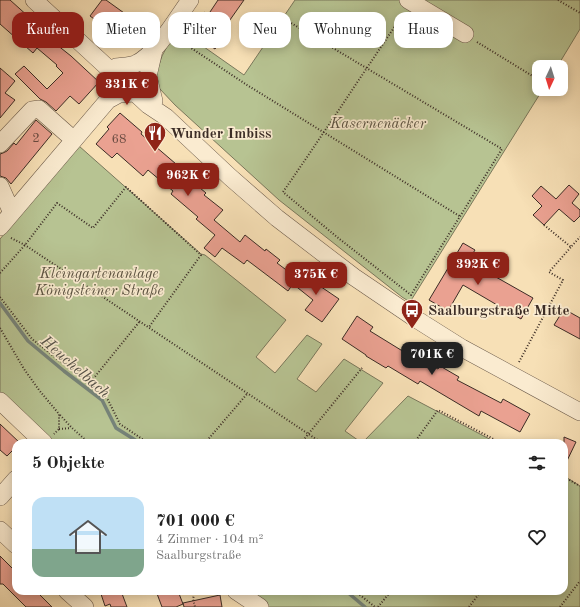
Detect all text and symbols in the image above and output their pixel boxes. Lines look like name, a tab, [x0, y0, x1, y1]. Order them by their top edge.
chip: Kaufen	[12, 12, 84, 48]
chip: Mieten	[92, 12, 160, 48]
chip: Filter	[168, 12, 231, 48]
chip: Neu	[239, 12, 291, 48]
chip: Wohnung	[299, 12, 386, 48]
chip: Haus	[394, 12, 453, 48]
north arrow	[532, 60, 568, 96]
map controls	[532, 60, 568, 96]
pin: 331K €	[94, 72, 160, 106]
text: 331K €	[105, 78, 149, 91]
park label: Kasernenäcker	[329, 117, 427, 132]
restaurant icon: Wunder Imbiss	[142, 120, 168, 153]
place label: Wunder Imbiss	[170, 127, 271, 142]
house number: 2	[32, 132, 40, 145]
house number: 68	[111, 133, 127, 146]
pin: 962K €	[155, 163, 221, 197]
text: 962K €	[166, 169, 210, 182]
pin: 392K €	[445, 252, 511, 286]
text: 392K €	[456, 258, 500, 271]
pin: 375K €	[283, 262, 349, 296]
park label: Kleingartenanlage Königsteiner Straße	[34, 267, 163, 299]
text: 375K €	[294, 268, 338, 281]
bus stop icon: Saalburgstraße Mitte	[399, 297, 425, 330]
place label: Saalburgstraße Mitte	[428, 304, 570, 319]
water label: Heuchelbach	[36, 333, 112, 402]
pin: 701K €	[399, 342, 465, 376]
text: 701K €	[410, 348, 454, 361]
icon: filters	[526, 452, 548, 474]
text: 5 Objekte	[32, 455, 105, 472]
icon: home	[64, 513, 112, 561]
text: 701 000 €	[156, 513, 235, 530]
icon: heart	[526, 526, 548, 548]
text: 4 Zimmer · 104 m²	[156, 533, 264, 546]
text: Saalburgstraße	[156, 549, 241, 562]

